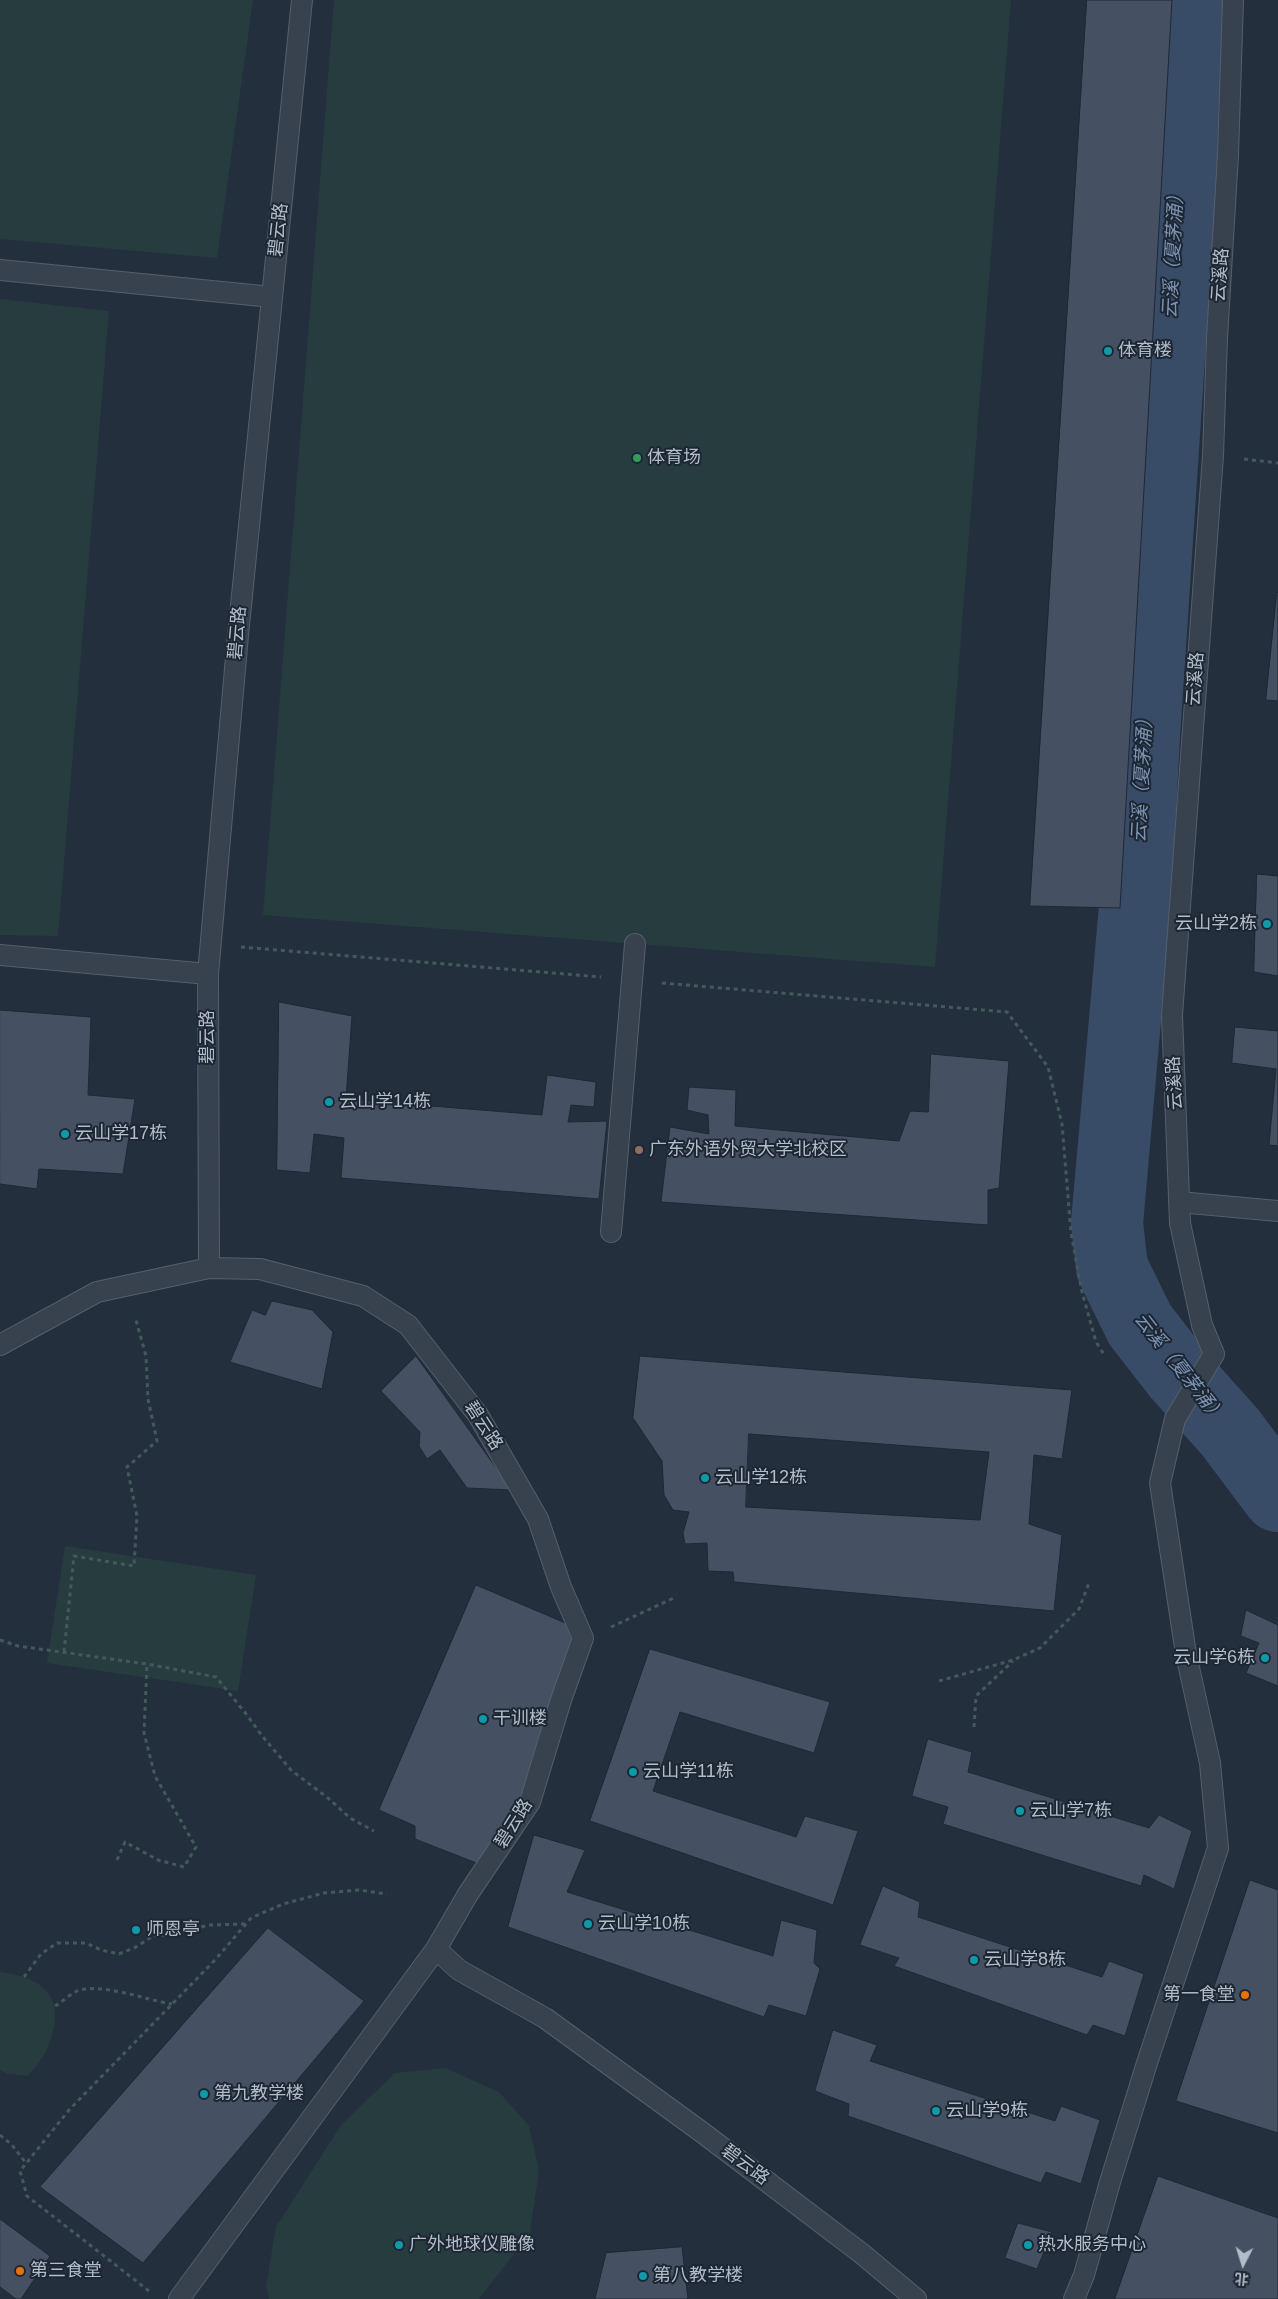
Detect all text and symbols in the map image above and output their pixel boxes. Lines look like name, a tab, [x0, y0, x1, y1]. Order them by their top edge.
water label: 云溪（夏茅涌）	[1159, 185, 1189, 319]
street label: 碧云路	[265, 202, 293, 258]
street label: 云溪路	[1208, 247, 1234, 303]
place label: 体育楼	[1118, 340, 1172, 362]
marker: 体育楼	[1102, 345, 1114, 357]
place label: 体育场	[647, 447, 701, 469]
marker: 体育场	[631, 452, 643, 464]
street label: 碧云路	[225, 605, 251, 661]
street label: 云溪路	[1183, 651, 1209, 707]
water label: 云溪（夏茅涌）	[1128, 709, 1158, 843]
place label: 云山学2栋	[1175, 913, 1257, 935]
marker: 云山学2栋	[1261, 918, 1273, 930]
street label: 碧云路	[197, 1010, 219, 1064]
street label: 云溪路	[1163, 1055, 1187, 1111]
place label: 云山学14栋	[339, 1091, 431, 1113]
marker: 云山学14栋	[323, 1096, 335, 1108]
place label: 云山学17栋	[75, 1123, 167, 1145]
marker: 云山学17栋	[59, 1128, 71, 1140]
place label: 广东外语外贸大学北校区	[649, 1139, 847, 1161]
marker: 广东外语外贸大学北校区	[633, 1144, 645, 1156]
water label: 云溪（夏茅涌）	[1129, 1309, 1229, 1427]
street label: 碧云路	[459, 1397, 507, 1455]
place label: 云山学12栋	[715, 1467, 807, 1489]
marker: 云山学12栋	[699, 1472, 711, 1484]
place label: 云山学6栋	[1173, 1647, 1255, 1669]
marker: 云山学6栋	[1259, 1652, 1271, 1664]
place label: 干训楼	[493, 1708, 547, 1730]
marker: 干训楼	[477, 1713, 489, 1725]
place label: 云山学11栋	[643, 1761, 734, 1783]
marker: 云山学11栋	[627, 1766, 639, 1778]
street label: 碧云路	[491, 1795, 537, 1853]
place label: 云山学7栋	[1030, 1800, 1112, 1822]
marker: 云山学7栋	[1014, 1805, 1026, 1817]
place label: 云山学10栋	[598, 1913, 690, 1935]
marker: 云山学10栋	[582, 1918, 594, 1930]
place label: 师恩亭	[146, 1919, 200, 1941]
marker: 师恩亭	[130, 1924, 142, 1936]
place label: 云山学8栋	[984, 1949, 1066, 1971]
marker: 云山学8栋	[968, 1954, 980, 1966]
place label: 第一食堂	[1163, 1984, 1235, 2006]
marker: 第一食堂	[1239, 1989, 1251, 2001]
place label: 第九教学楼	[214, 2083, 304, 2105]
marker: 第九教学楼	[198, 2088, 210, 2100]
place label: 云山学9栋	[946, 2100, 1028, 2122]
marker: 云山学9栋	[930, 2105, 942, 2117]
street label: 碧云路	[717, 2140, 773, 2190]
place label: 广外地球仪雕像	[409, 2234, 535, 2256]
place label: 热水服务中心	[1038, 2234, 1146, 2256]
marker: 广外地球仪雕像	[393, 2239, 405, 2251]
marker: 热水服务中心	[1022, 2239, 1034, 2251]
north arrow	[1218, 2239, 1268, 2289]
place label: 第三食堂	[30, 2260, 102, 2282]
marker: 第三食堂	[14, 2265, 26, 2277]
place label: 第八教学楼	[653, 2265, 743, 2287]
marker: 第八教学楼	[637, 2270, 649, 2282]
text: 北	[1234, 2270, 1249, 2288]

